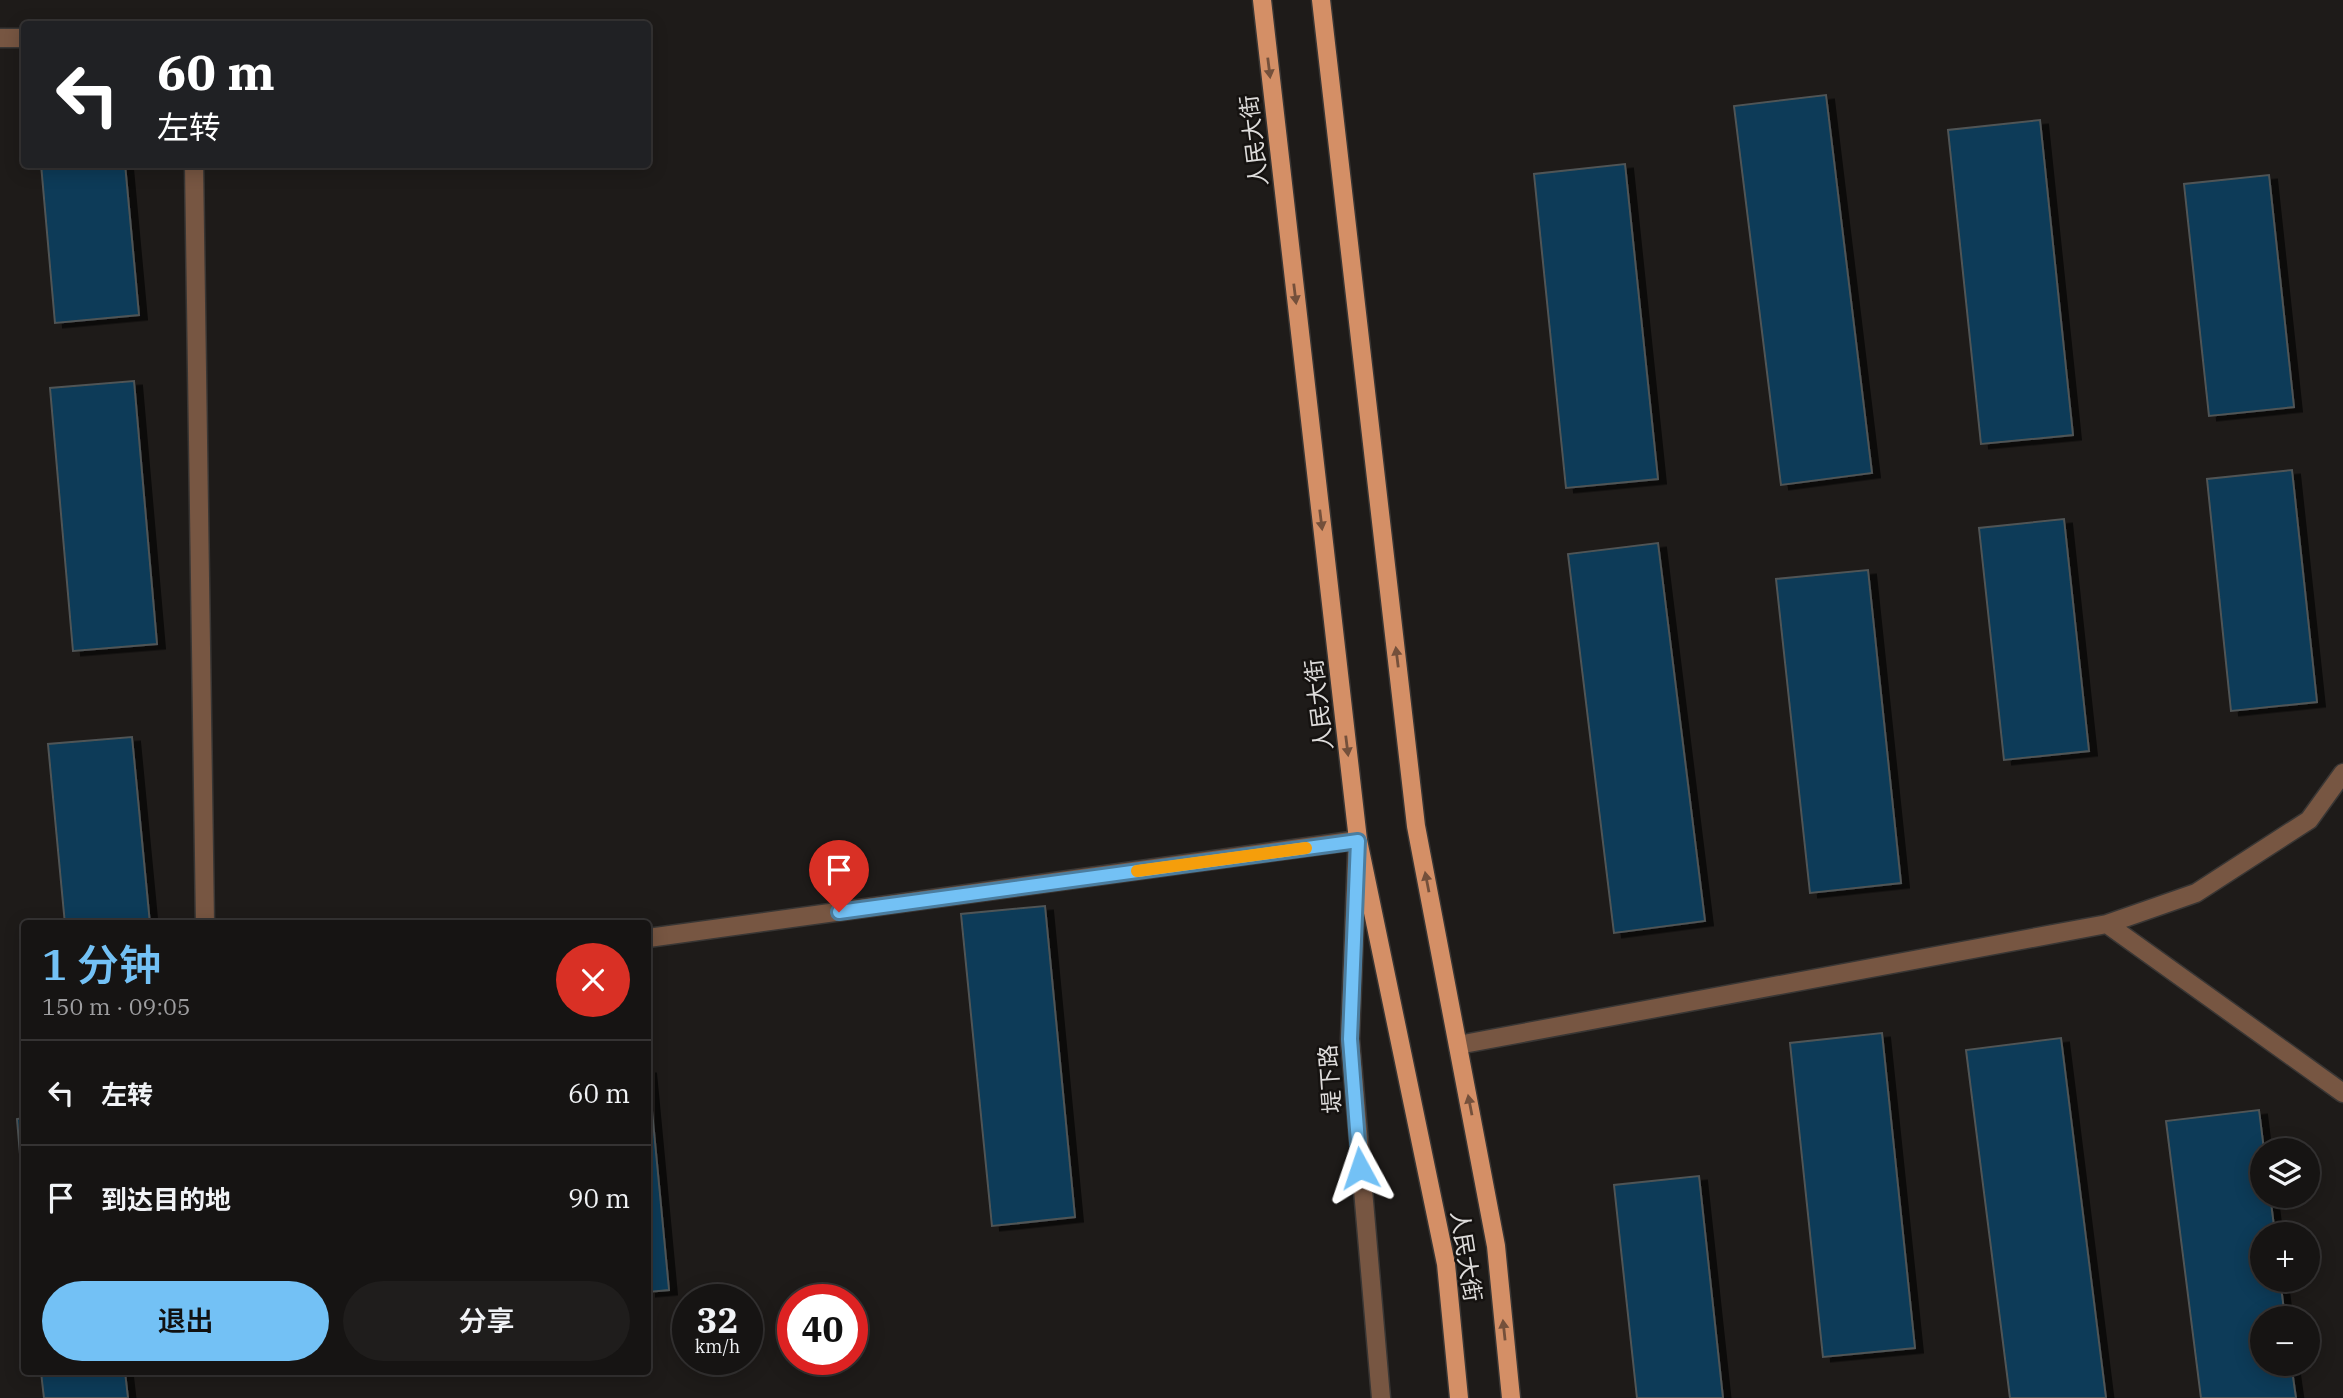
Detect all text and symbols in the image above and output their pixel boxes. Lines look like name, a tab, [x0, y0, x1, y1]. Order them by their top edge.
text: 60 m	[157, 40, 275, 103]
icon: left	[42, 49, 133, 140]
one-way arrow	[1264, 57, 1275, 79]
street label: 人民大街	[1233, 94, 1273, 188]
text: 左转	[157, 106, 221, 148]
one-way arrow	[1290, 283, 1301, 305]
one-way arrow	[1316, 509, 1327, 531]
one-way arrow	[1391, 645, 1402, 667]
street label: 人民大街	[1298, 658, 1338, 752]
one-way arrow	[1342, 735, 1353, 757]
pin	[809, 840, 869, 912]
icon: arrive	[820, 851, 858, 889]
one-way arrow	[1421, 871, 1432, 893]
text: 1 分钟	[42, 937, 161, 992]
button: close	[556, 943, 630, 1017]
text: 150 m · 09:05	[42, 991, 191, 1021]
street label: 堤下路	[1312, 1044, 1346, 1114]
icon: left	[42, 1074, 80, 1112]
text: 60 m	[568, 1076, 630, 1110]
text: 左转	[101, 1077, 153, 1111]
one-way arrow	[1464, 1094, 1475, 1116]
position arrow	[1323, 1131, 1397, 1205]
map controls	[2250, 1138, 2320, 1376]
button: layers	[2250, 1138, 2320, 1208]
icon: arrive	[42, 1179, 80, 1217]
text: 90 m	[568, 1181, 630, 1215]
text: 到达目的地	[101, 1182, 231, 1216]
street label: 人民大街	[1445, 1208, 1489, 1304]
button: +	[2250, 1222, 2320, 1292]
button: 退出	[42, 1281, 329, 1361]
button: 分享	[343, 1281, 630, 1361]
speed limit sign: 40	[777, 1284, 868, 1375]
text: 32	[696, 1297, 739, 1343]
button: −	[2250, 1306, 2320, 1376]
one-way arrow	[1498, 1319, 1509, 1341]
text: km/h	[695, 1335, 740, 1358]

